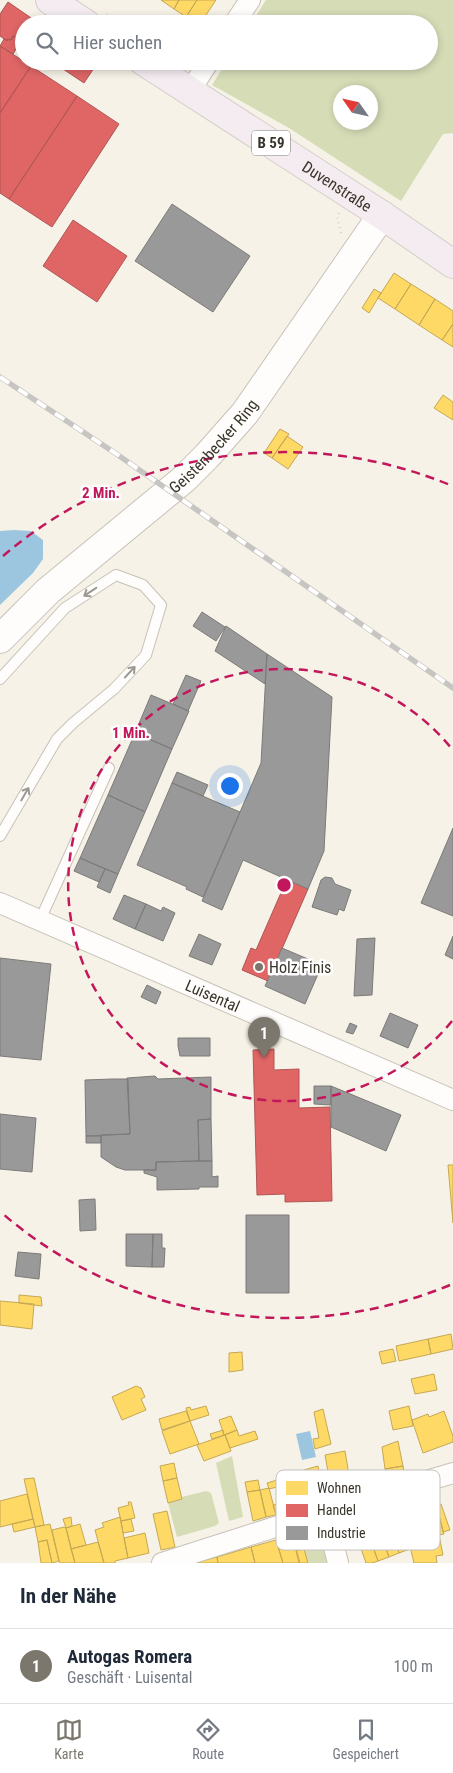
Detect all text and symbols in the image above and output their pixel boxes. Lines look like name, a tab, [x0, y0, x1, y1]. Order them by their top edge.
search box	[15, 15, 438, 70]
icon: search	[33, 29, 61, 57]
text: Hier suchen	[73, 31, 162, 54]
north arrow	[333, 85, 378, 130]
road number: B 59	[252, 130, 290, 156]
street label: Duvenstraße	[299, 157, 375, 216]
street label: Geistenbecker Ring	[165, 396, 262, 497]
text: 2 Min.	[82, 484, 120, 502]
one-way arrow	[83, 587, 97, 597]
one-way arrow	[124, 666, 136, 678]
text: 1 Min.	[112, 724, 150, 742]
your location	[217, 773, 243, 799]
one-way arrow	[20, 787, 30, 801]
centre of rings	[275, 876, 293, 894]
place label: Holz Finis	[269, 958, 331, 977]
marker: Holz Finis	[253, 961, 265, 973]
street label: Luisental	[182, 976, 243, 1016]
pin: 1	[248, 1017, 280, 1058]
legend	[276, 1470, 440, 1550]
text: Wohnen	[317, 1480, 361, 1496]
text: Handel	[317, 1502, 356, 1518]
text: Industrie	[317, 1525, 366, 1541]
text: In der Nähe	[20, 1584, 116, 1608]
text: Autogas Romera	[67, 1645, 192, 1668]
text: 1	[32, 1657, 40, 1676]
text: 100 m	[394, 1657, 433, 1676]
text: Geschäft · Luisental	[67, 1668, 192, 1687]
tab: Karte	[54, 1716, 84, 1762]
tab: Route	[192, 1716, 224, 1762]
tab: Gespeichert	[332, 1716, 399, 1762]

